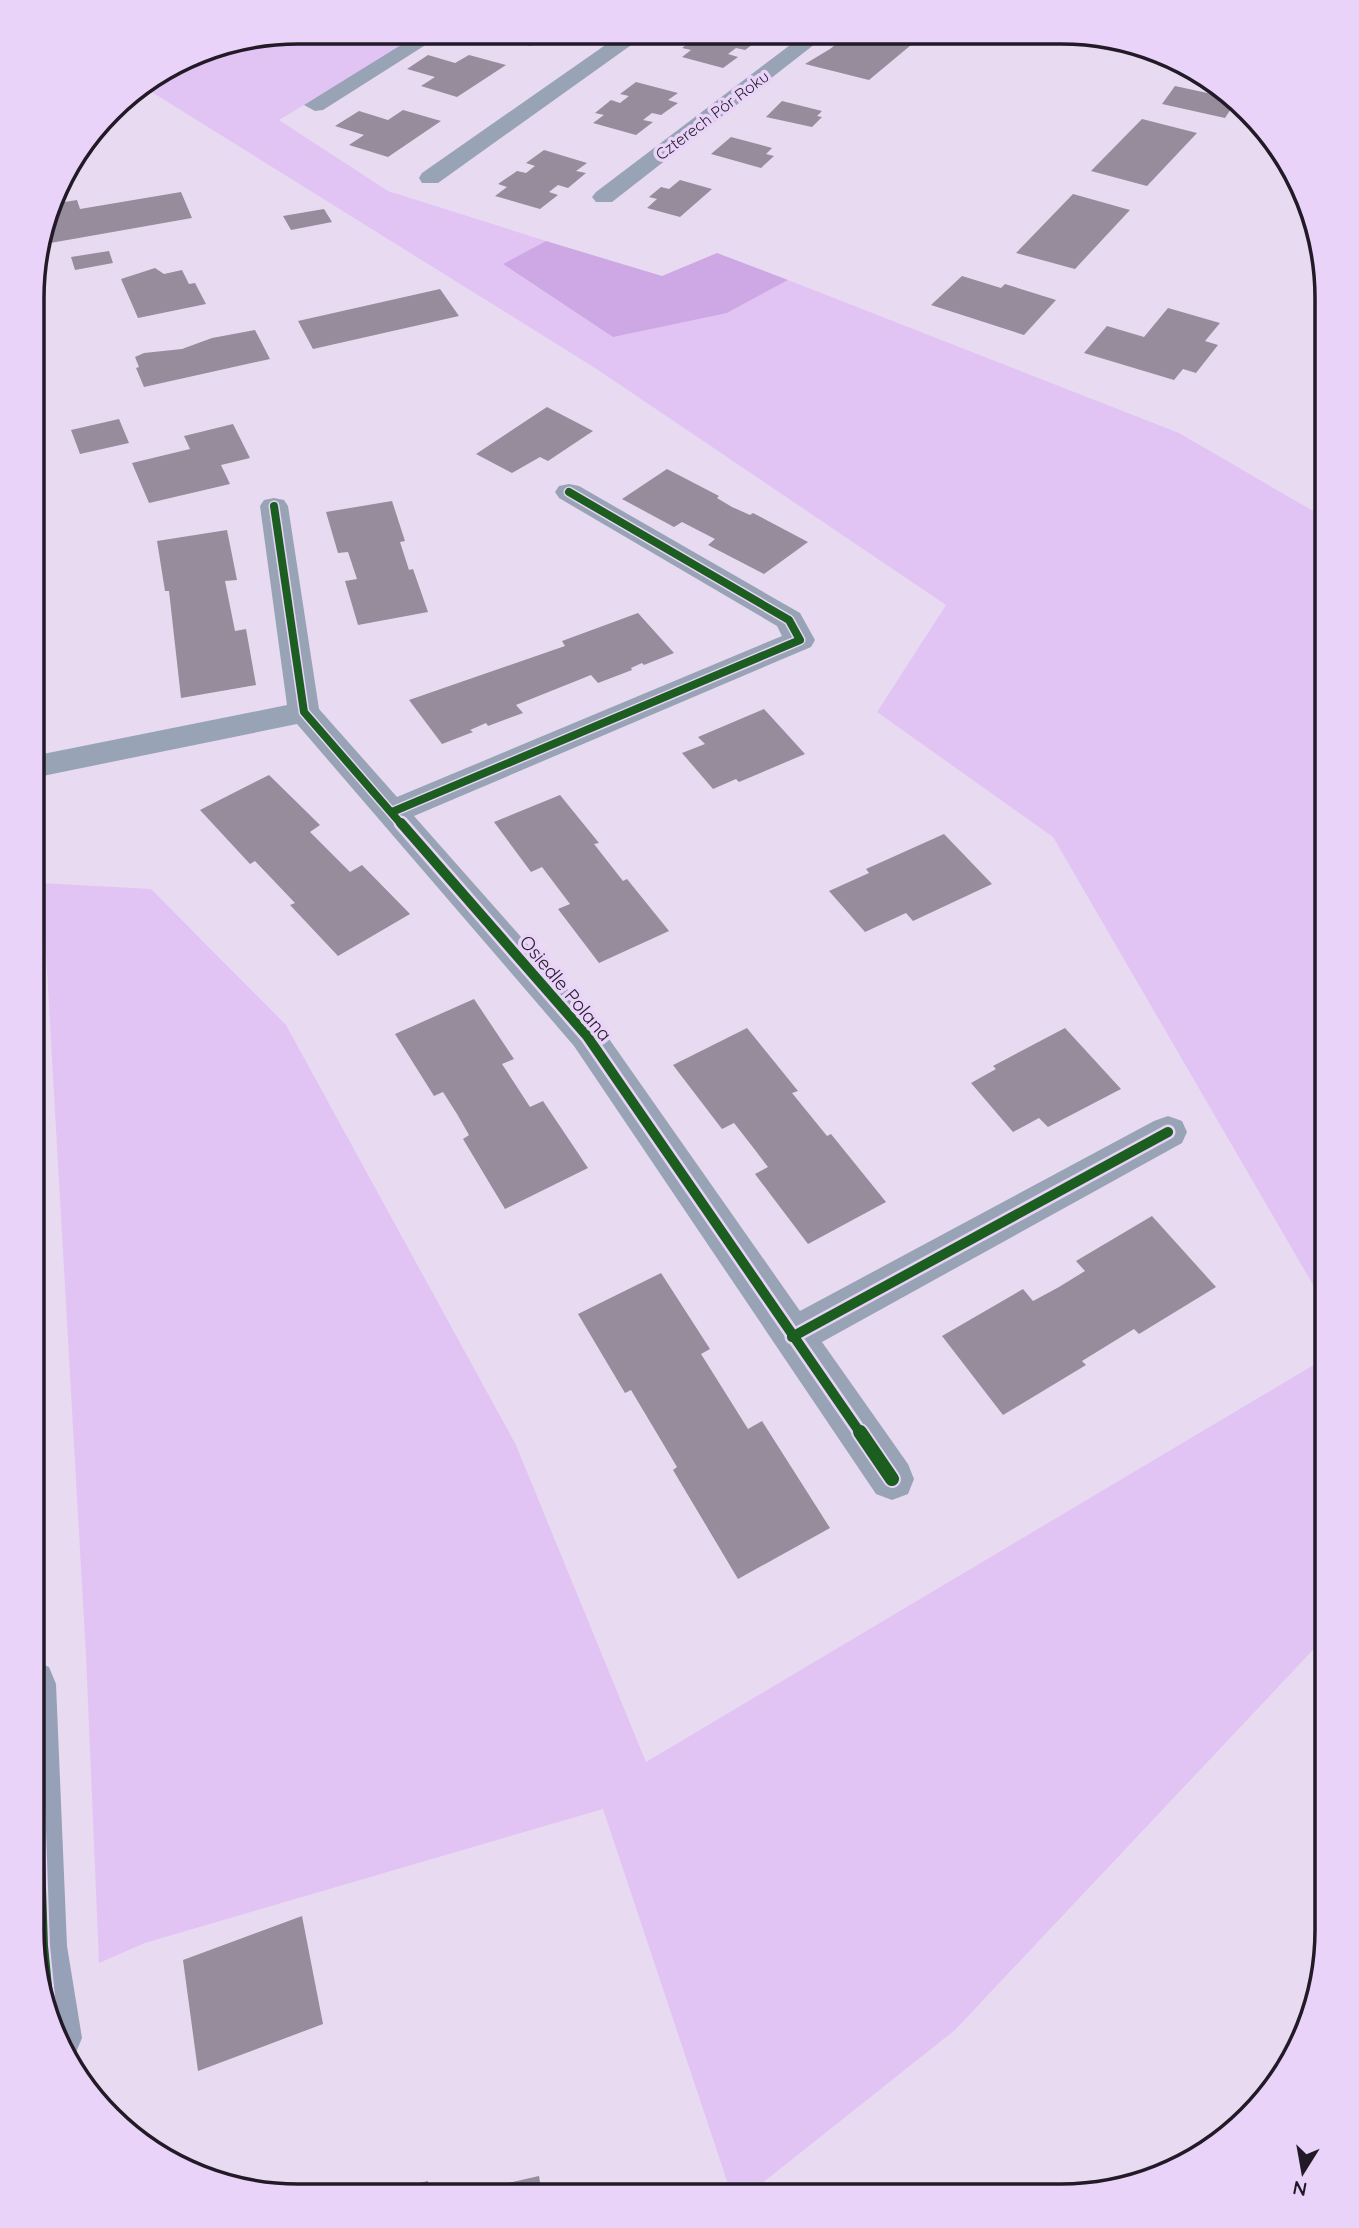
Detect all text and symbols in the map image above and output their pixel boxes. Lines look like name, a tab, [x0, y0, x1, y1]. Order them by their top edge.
street label: Czterech Pór Roku	[651, 66, 773, 164]
street label: Osiedle Polana	[515, 930, 617, 1046]
north arrow	[1268, 2137, 1338, 2207]
text: N	[1291, 2176, 1309, 2202]

